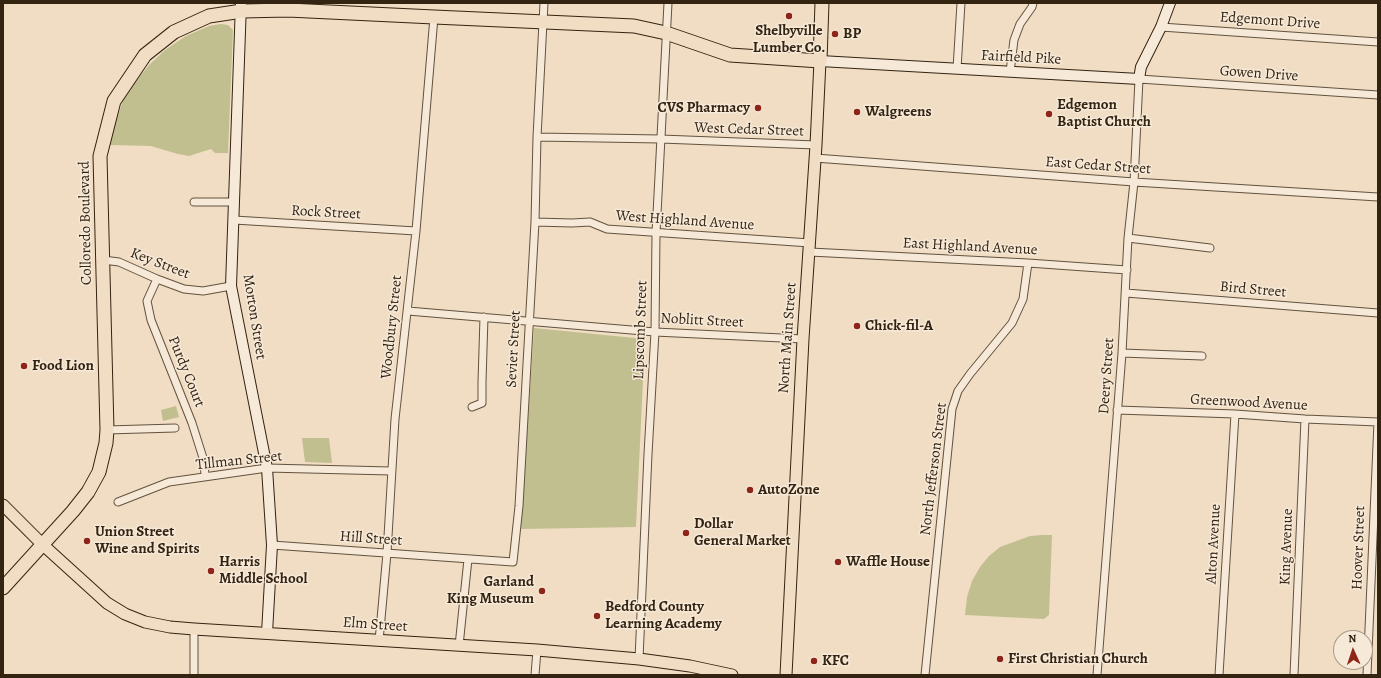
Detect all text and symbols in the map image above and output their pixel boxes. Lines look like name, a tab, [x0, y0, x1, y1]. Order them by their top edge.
street label: Edgemont Drive	[1219, 9, 1321, 33]
marker: Shelbyville Lumber Co.	[784, 11, 794, 21]
place label: Shelbyville Lumber Co.	[753, 22, 825, 57]
place label: BP	[843, 25, 861, 43]
marker: BP	[830, 29, 840, 39]
street label: Fairfield Pike	[980, 47, 1062, 69]
street label: Gowen Drive	[1219, 62, 1299, 86]
place label: Edgemon Baptist Church	[1057, 96, 1151, 131]
place label: CVS Pharmacy	[657, 99, 750, 117]
marker: CVS Pharmacy	[753, 103, 763, 113]
place label: Walgreens	[865, 103, 932, 121]
marker: Walgreens	[852, 107, 862, 117]
marker: Edgemon Baptist Church	[1044, 109, 1054, 119]
street label: West Cedar Street	[694, 119, 804, 141]
street label: East Cedar Street	[1045, 153, 1151, 179]
street label: Colloredo Boulevard	[76, 161, 96, 285]
street label: Rock Street	[291, 202, 361, 224]
street label: West Highland Avenue	[615, 207, 755, 235]
street label: East Highland Avenue	[902, 234, 1038, 260]
street label: Key Street	[128, 244, 192, 284]
street label: Morton Street	[238, 273, 270, 361]
street label: Woodbury Street	[378, 274, 406, 380]
street label: Bird Street	[1219, 278, 1287, 302]
street label: Lipscomb Street	[630, 280, 652, 380]
street label: North Main Street	[775, 282, 801, 394]
street label: Sevier Street	[503, 310, 525, 388]
street label: Noblitt Street	[660, 310, 744, 332]
place label: Chick-fil-A	[865, 317, 933, 335]
marker: Chick-fil-A	[852, 321, 862, 331]
street label: Purdy Court	[164, 334, 208, 410]
street label: Deery Street	[1095, 337, 1119, 415]
place label: Food Lion	[32, 357, 94, 375]
marker: Food Lion	[19, 361, 29, 371]
street label: Greenwood Avenue	[1190, 391, 1308, 415]
street label: North Jefferson Street	[917, 401, 951, 537]
street label: Tillman Street	[195, 448, 283, 474]
place label: AutoZone	[758, 481, 820, 499]
marker: AutoZone	[745, 485, 755, 495]
street label: Alton Avenue	[1203, 503, 1225, 585]
street label: Hoover Street	[1349, 505, 1369, 591]
street label: King Avenue	[1277, 508, 1297, 586]
place label: Dollar General Market	[694, 515, 791, 550]
place label: Union Street Wine and Spirits	[95, 523, 200, 558]
street label: Hill Street	[339, 528, 403, 550]
marker: Dollar General Market	[681, 528, 691, 538]
marker: Union Street Wine and Spirits	[82, 536, 92, 546]
place label: Harris Middle School	[219, 553, 307, 588]
place label: Waffle House	[846, 553, 930, 571]
marker: Waffle House	[833, 557, 843, 567]
marker: Harris Middle School	[206, 566, 216, 576]
place label: Garland King Museum	[447, 573, 534, 608]
marker: Garland King Museum	[537, 586, 547, 596]
place label: Bedford County Learning Academy	[605, 598, 722, 633]
marker: Bedford County Learning Academy	[592, 611, 602, 621]
street label: Elm Street	[342, 614, 408, 636]
north arrow	[1333, 630, 1373, 670]
text: N	[1348, 631, 1357, 646]
place label: First Christian Church	[1008, 650, 1148, 668]
place label: KFC	[822, 652, 849, 670]
marker: First Christian Church	[995, 654, 1005, 664]
marker: KFC	[809, 656, 819, 666]

